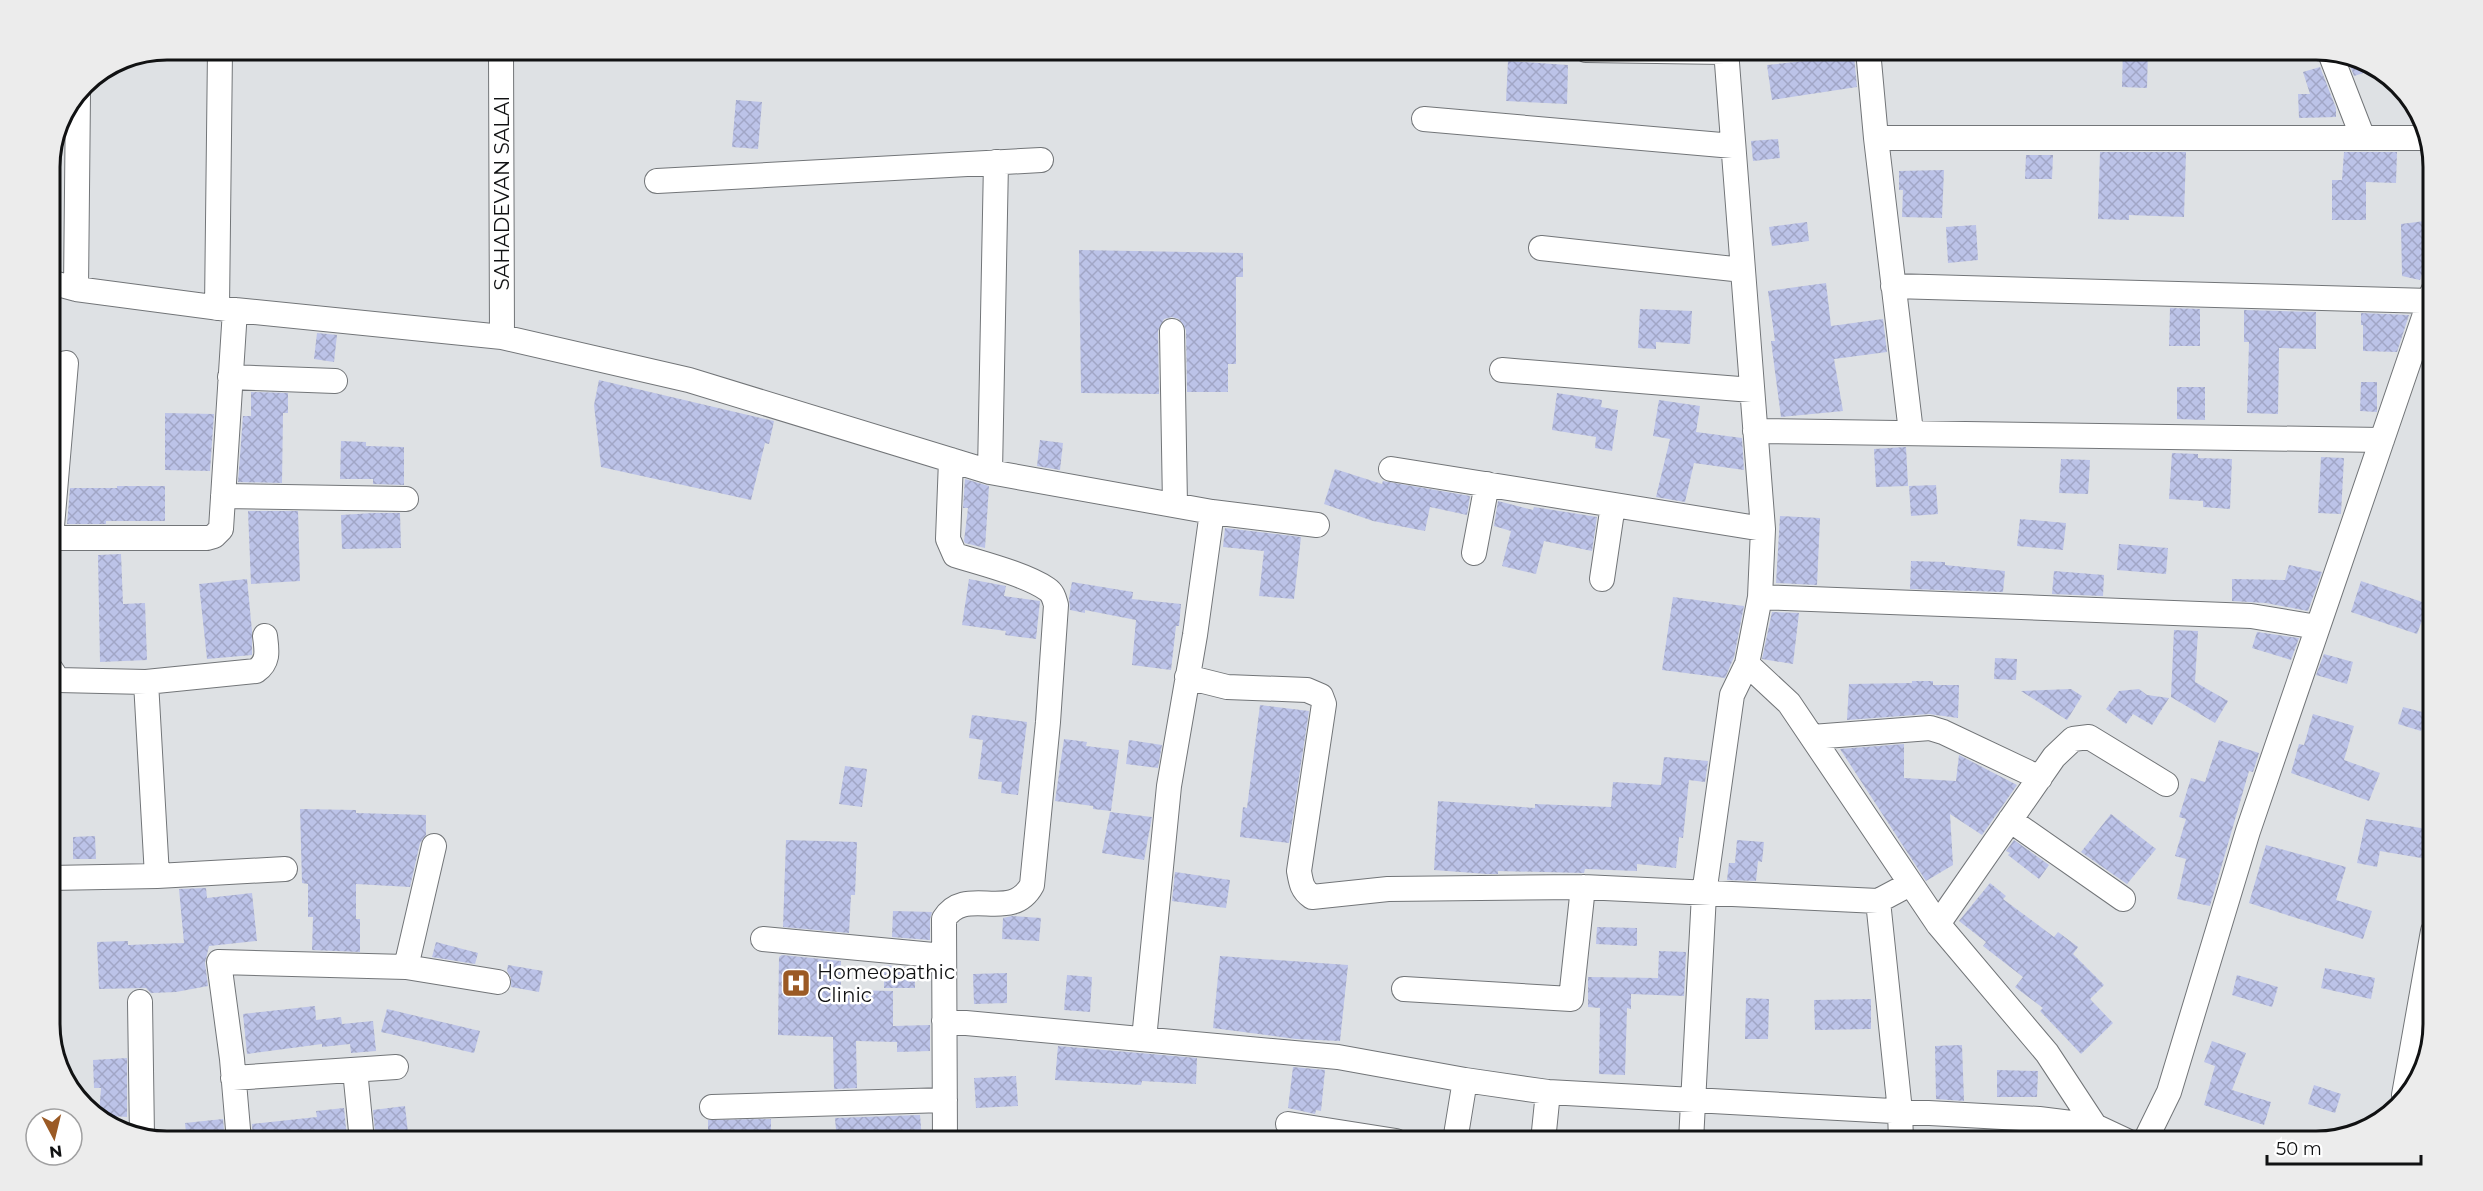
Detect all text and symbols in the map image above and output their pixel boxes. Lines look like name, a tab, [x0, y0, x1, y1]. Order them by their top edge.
street label: SAHADEVAN SALAI	[490, 96, 514, 290]
place label: Homeopathic Clinic	[817, 960, 955, 1007]
hospital icon: Homeopathic Clinic	[780, 967, 812, 999]
north arrow	[24, 1107, 84, 1167]
scale bar	[2267, 1128, 2422, 1166]
text: 50 m	[2276, 1138, 2322, 1160]
text: N	[48, 1141, 63, 1162]

